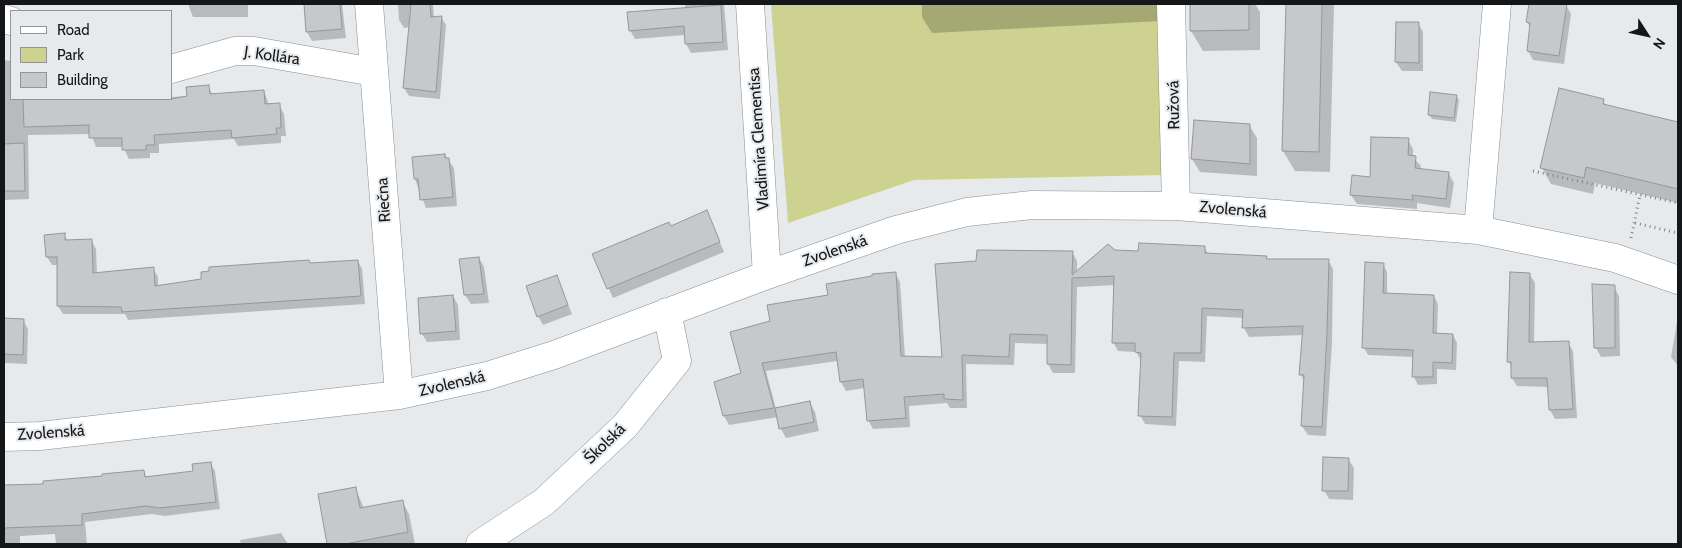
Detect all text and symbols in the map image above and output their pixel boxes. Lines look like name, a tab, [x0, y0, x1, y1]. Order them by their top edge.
legend	[10, 10, 172, 100]
north arrow	[1622, 10, 1672, 60]
text: Road	[57, 21, 90, 39]
text: N	[1649, 34, 1670, 53]
street label: J. Kollára	[243, 43, 301, 69]
text: Park	[57, 46, 84, 64]
street label: Vladimíra Clementisa	[744, 67, 774, 211]
text: Building	[57, 71, 108, 89]
street label: Ružová	[1164, 80, 1184, 130]
street label: Riečna	[373, 177, 395, 223]
street label: Zvolenská	[1199, 198, 1267, 222]
street label: Zvolenská	[800, 231, 870, 271]
street label: Zvolenská	[417, 367, 487, 401]
street label: Školská	[580, 420, 630, 468]
street label: Zvolenská	[17, 421, 85, 445]

